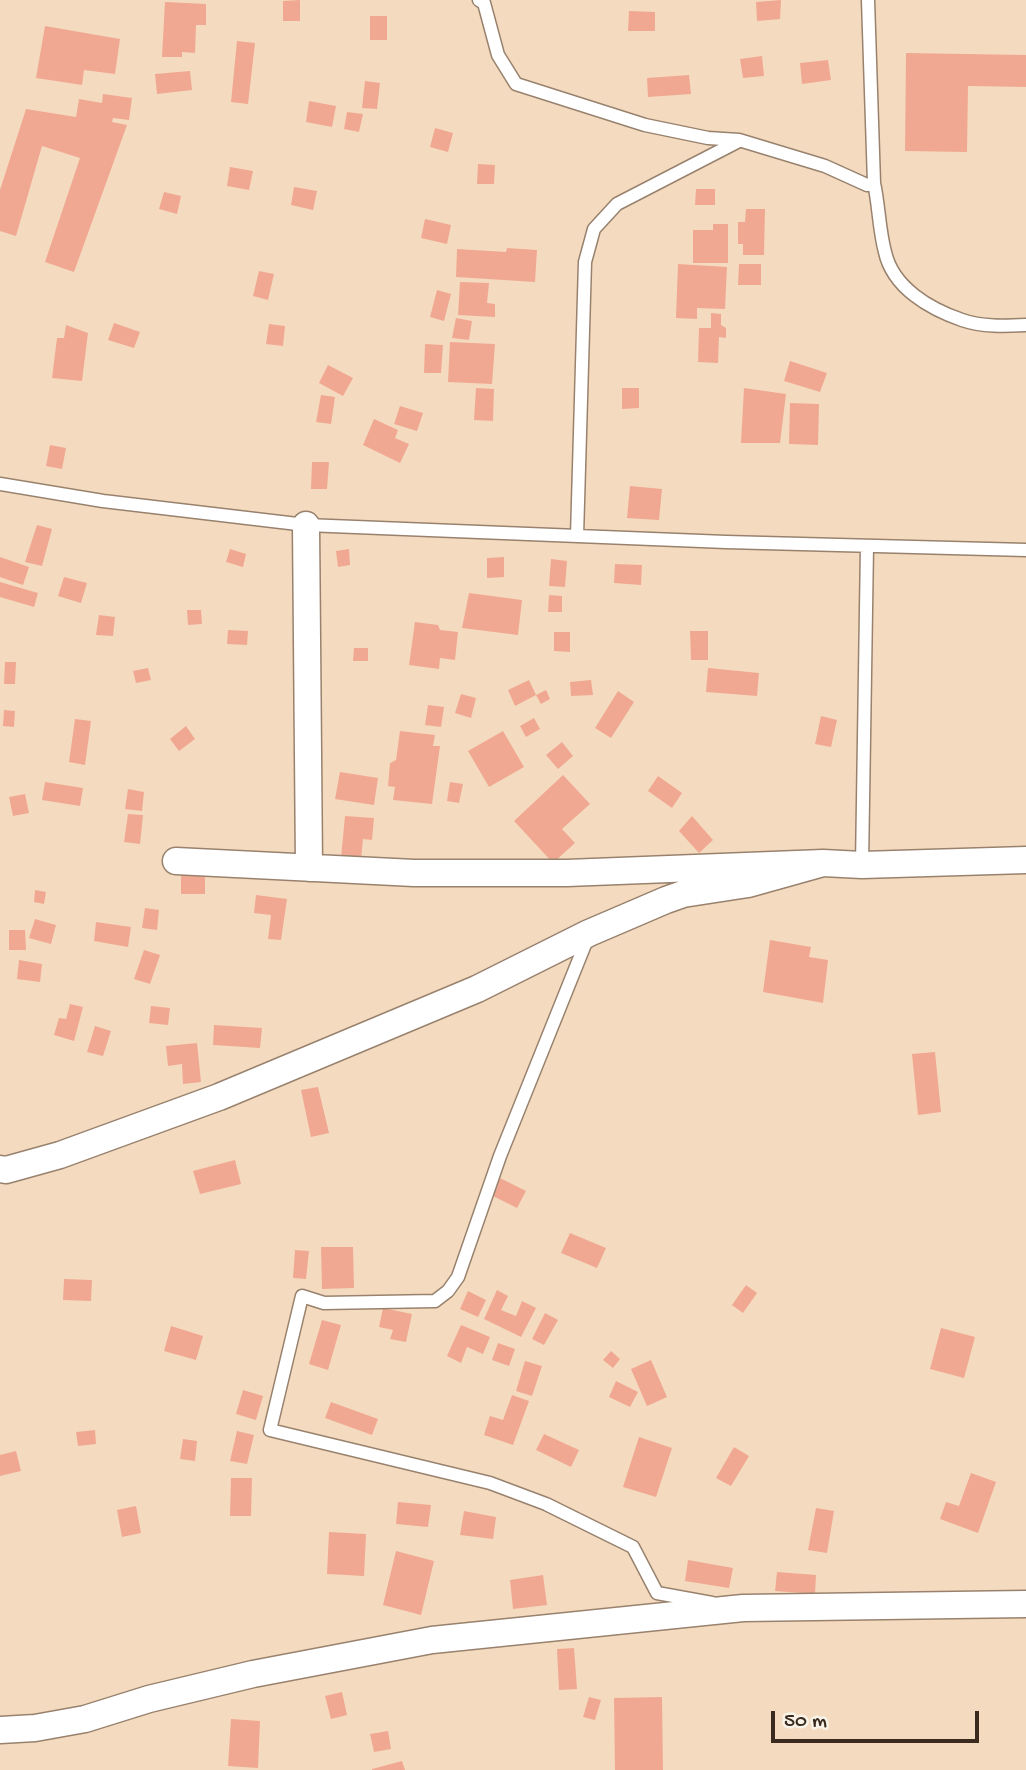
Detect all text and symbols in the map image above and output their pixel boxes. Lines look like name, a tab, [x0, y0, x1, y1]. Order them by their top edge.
scale bar	[774, 1696, 982, 1740]
text: 50 m	[784, 1710, 827, 1735]

